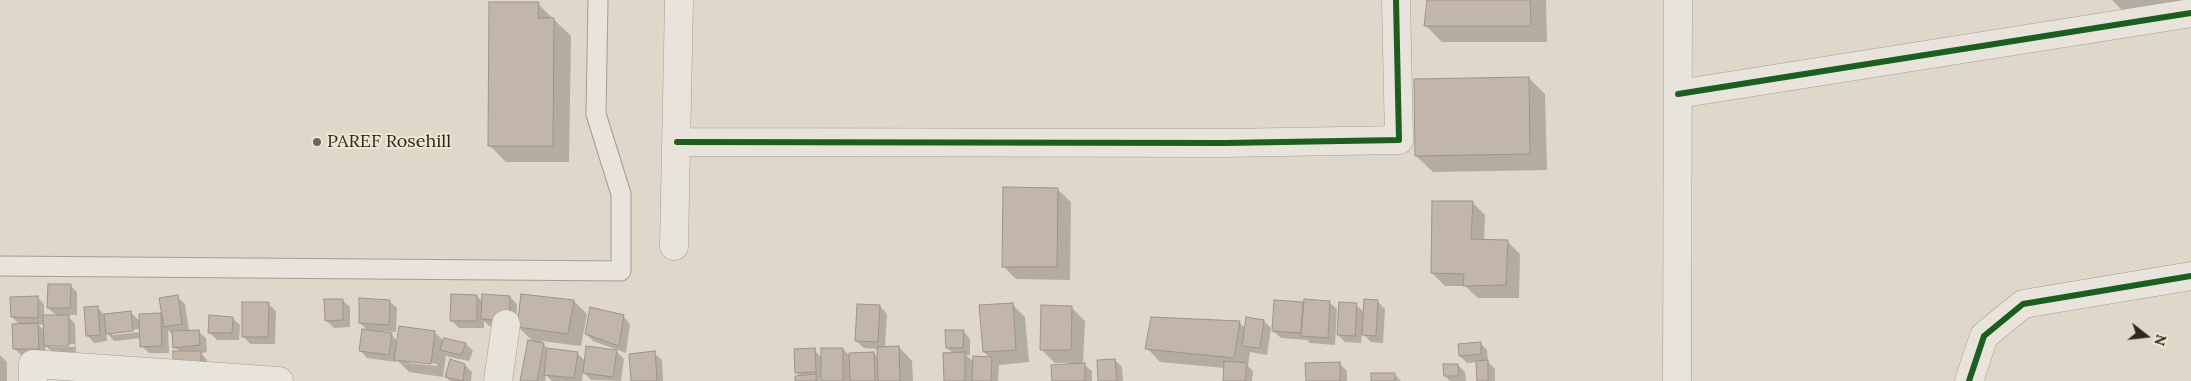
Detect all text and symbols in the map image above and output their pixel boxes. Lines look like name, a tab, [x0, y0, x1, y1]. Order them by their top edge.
place label: PAREF Rosehill	[327, 131, 451, 153]
marker: PAREF Rosehill	[311, 136, 323, 148]
north arrow	[2121, 311, 2171, 361]
text: N	[2150, 332, 2171, 348]

